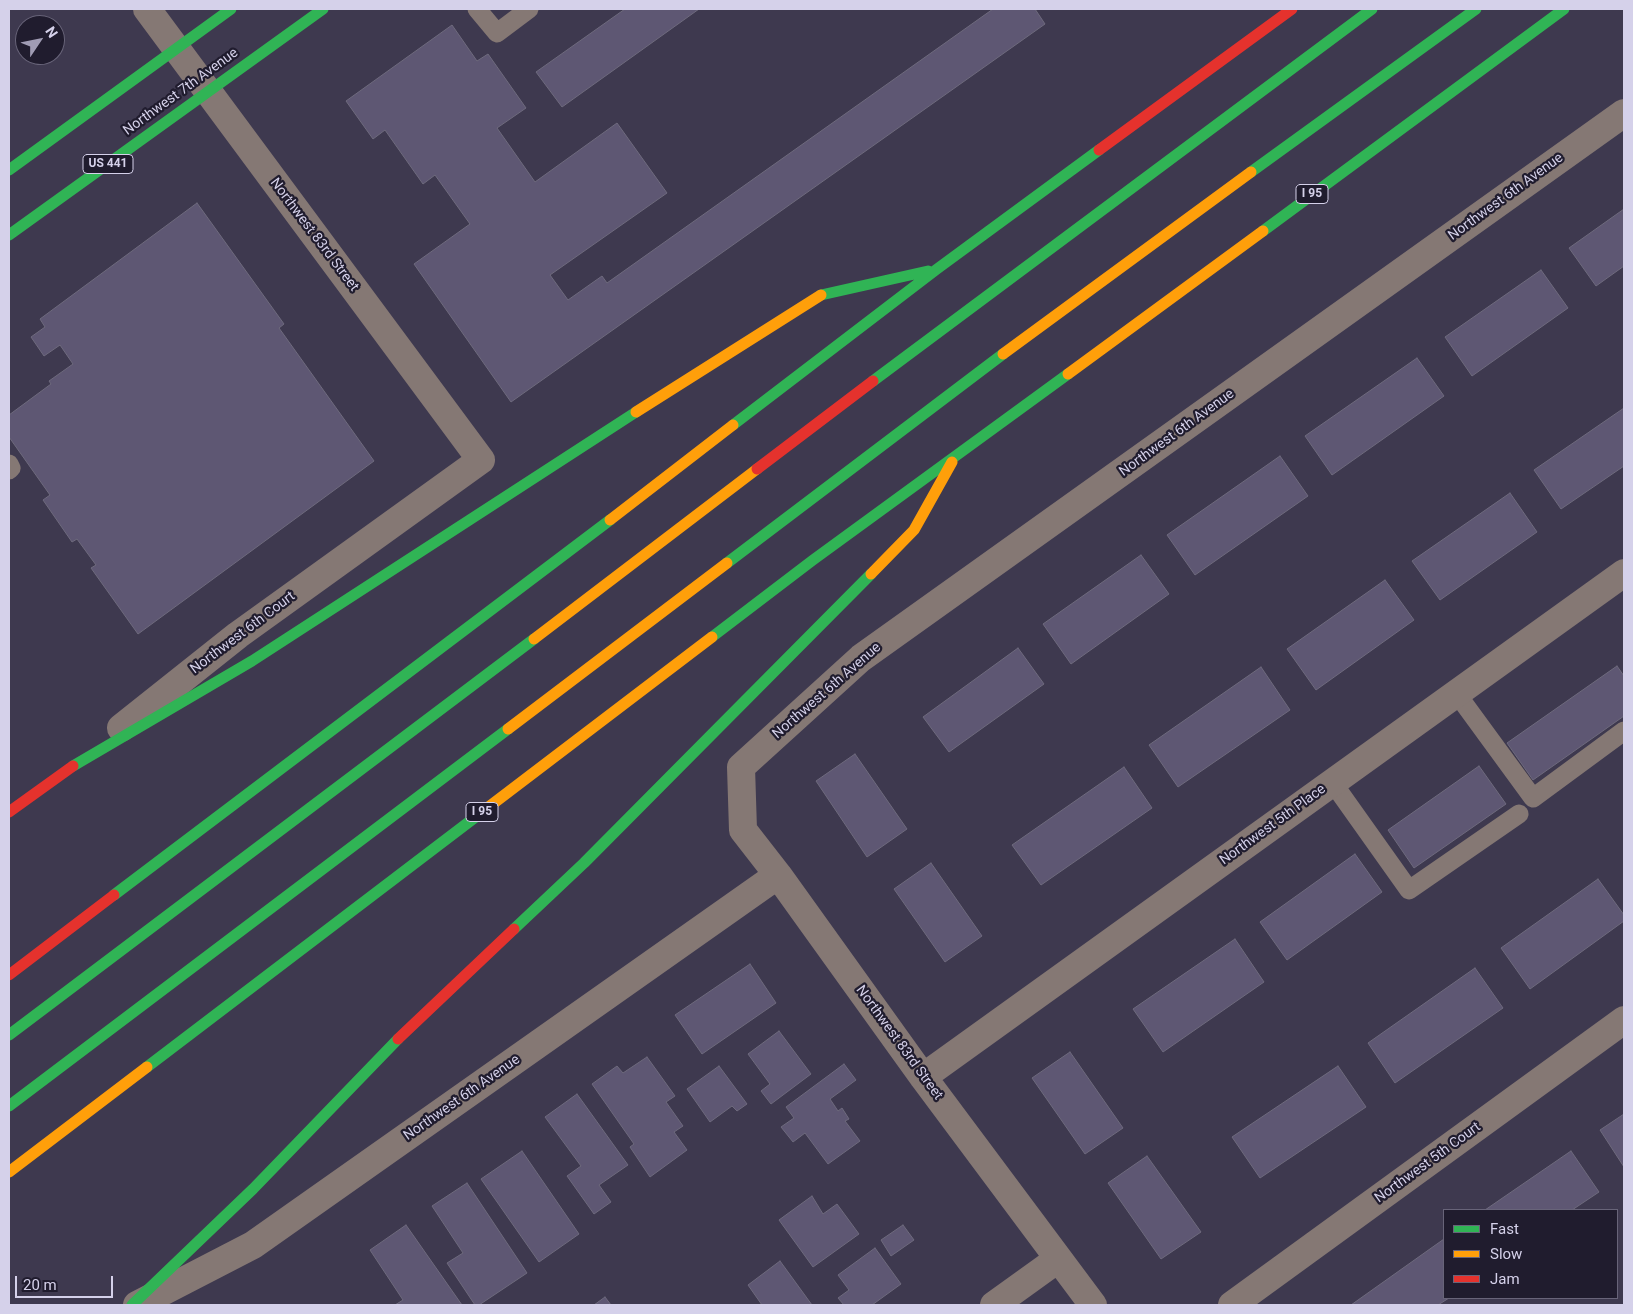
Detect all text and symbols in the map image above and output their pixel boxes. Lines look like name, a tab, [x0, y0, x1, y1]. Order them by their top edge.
north arrow	[15, 15, 65, 65]
text: N	[42, 24, 61, 41]
street label: Northwest 7th Avenue	[120, 45, 242, 139]
street label: Northwest 6th Avenue	[1445, 150, 1567, 244]
road number: US 441	[83, 154, 133, 173]
street label: Northwest 83rd Street	[266, 175, 362, 295]
road number: I 95	[1296, 184, 1328, 203]
street label: Northwest 6th Avenue	[1116, 386, 1238, 480]
street label: Northwest 6th Court	[187, 588, 299, 678]
street label: Northwest 6th Avenue	[769, 639, 885, 743]
street label: Northwest 5th Place	[1217, 781, 1329, 869]
road number: I 95	[466, 802, 498, 822]
street label: Northwest 83rd Street	[852, 983, 946, 1103]
street label: Northwest 6th Avenue	[401, 1052, 523, 1144]
street label: Northwest 5th Court	[1372, 1119, 1484, 1207]
legend	[1443, 1209, 1618, 1299]
text: Fast	[1490, 1220, 1519, 1238]
text: Slow	[1490, 1245, 1522, 1263]
scale bar	[18, 1266, 115, 1298]
text: Jam	[1490, 1270, 1520, 1288]
text: 20 m	[23, 1276, 57, 1294]

